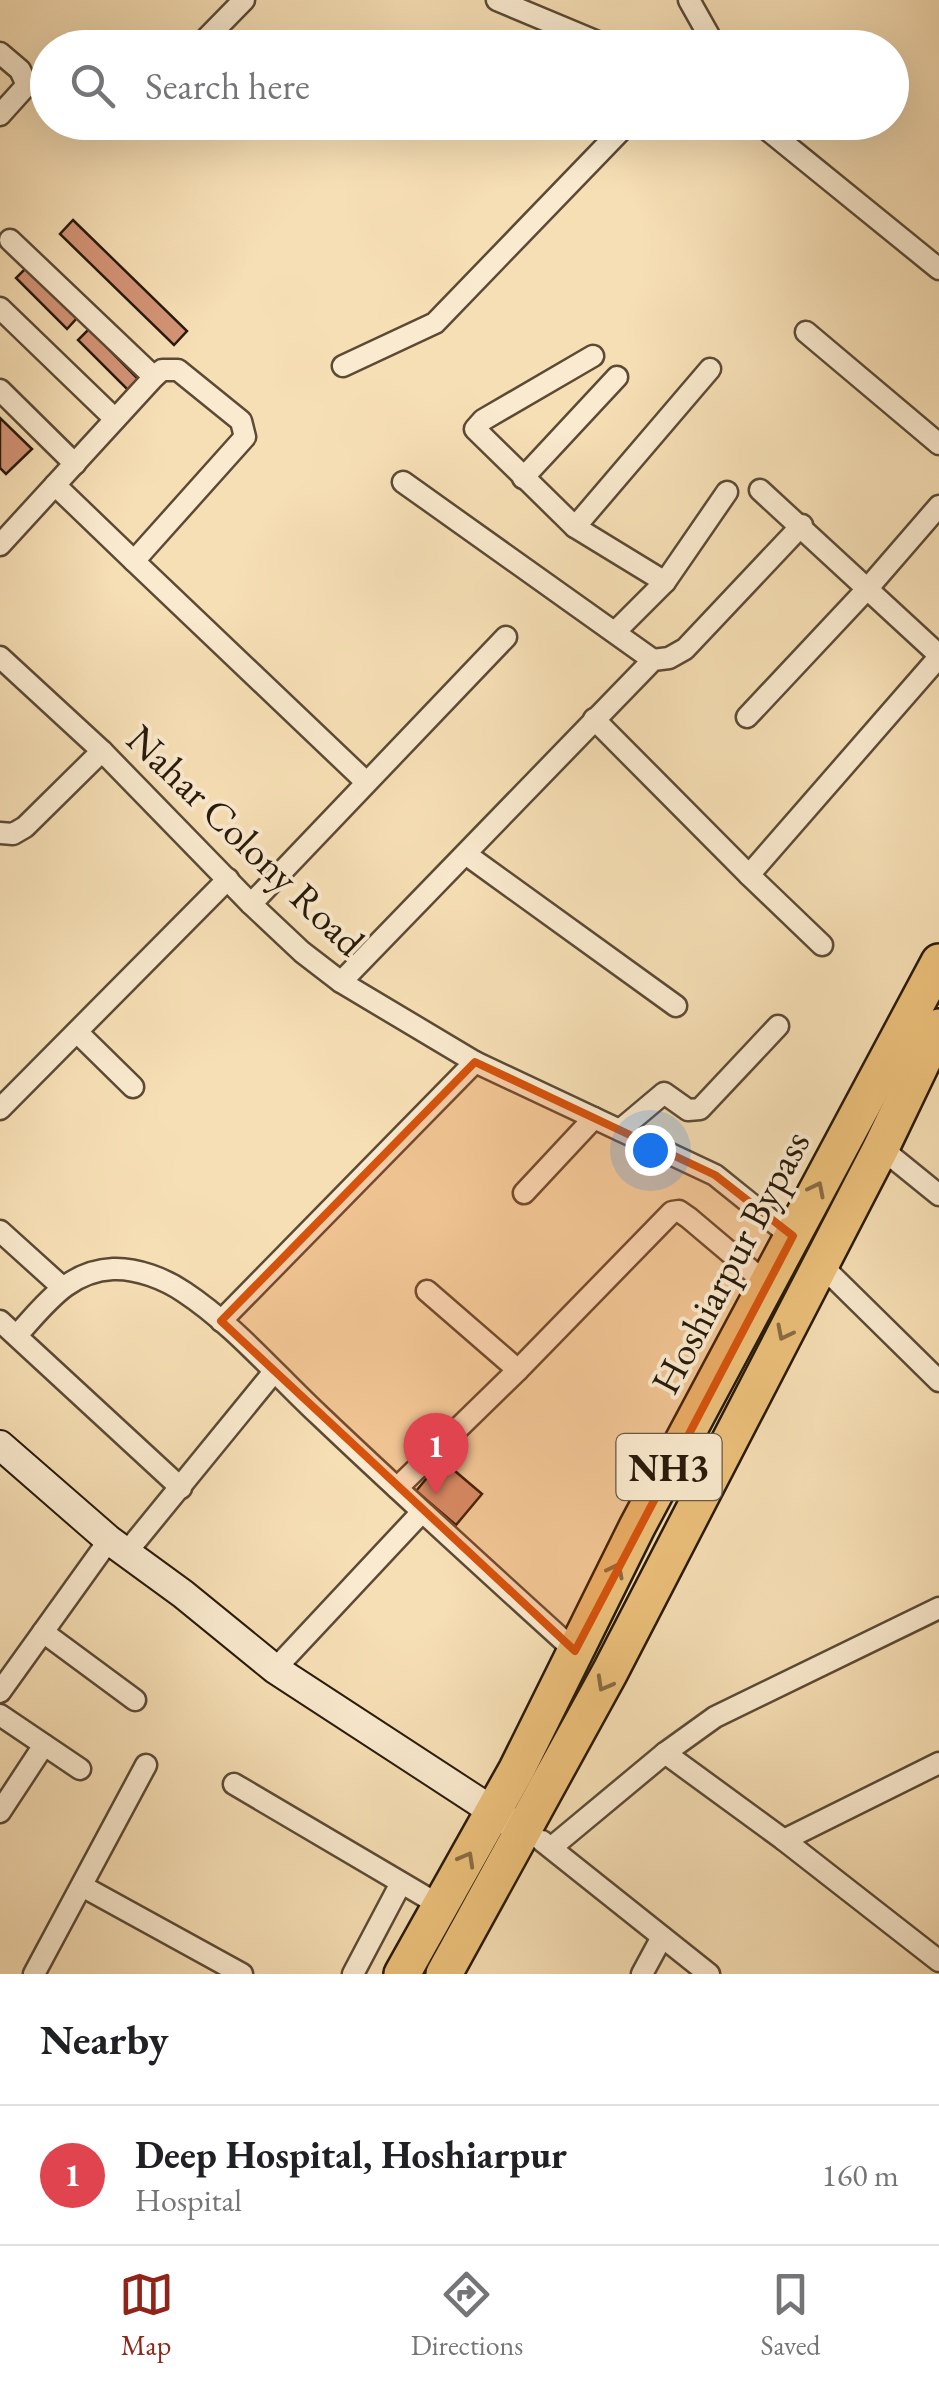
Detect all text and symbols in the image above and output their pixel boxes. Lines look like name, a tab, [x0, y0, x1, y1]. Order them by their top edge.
search box	[30, 30, 909, 140]
icon: search	[65, 58, 120, 113]
text: Search here	[145, 61, 310, 110]
street label: Nahar Colony Road	[116, 713, 377, 967]
street label: Hoshiarpur Bypass	[639, 1121, 821, 1403]
your location	[625, 1125, 676, 1176]
one-way arrow	[805, 1182, 824, 1200]
one-way arrow	[777, 1322, 796, 1340]
pin: 1	[404, 1412, 468, 1495]
road number: NH3	[616, 1434, 722, 1500]
one-way arrow	[604, 1562, 623, 1580]
one-way arrow	[596, 1674, 616, 1692]
one-way arrow	[455, 1851, 475, 1869]
text: Nearby	[40, 2012, 169, 2067]
text: Deep Hospital, Hoshiarpur	[135, 2130, 567, 2179]
text: 1	[64, 2154, 81, 2196]
text: 160 m	[822, 2154, 899, 2196]
text: Hospital	[135, 2179, 242, 2221]
tab: Map	[119, 2267, 174, 2363]
tab: Directions	[411, 2267, 523, 2363]
tab: Saved	[760, 2267, 820, 2363]

